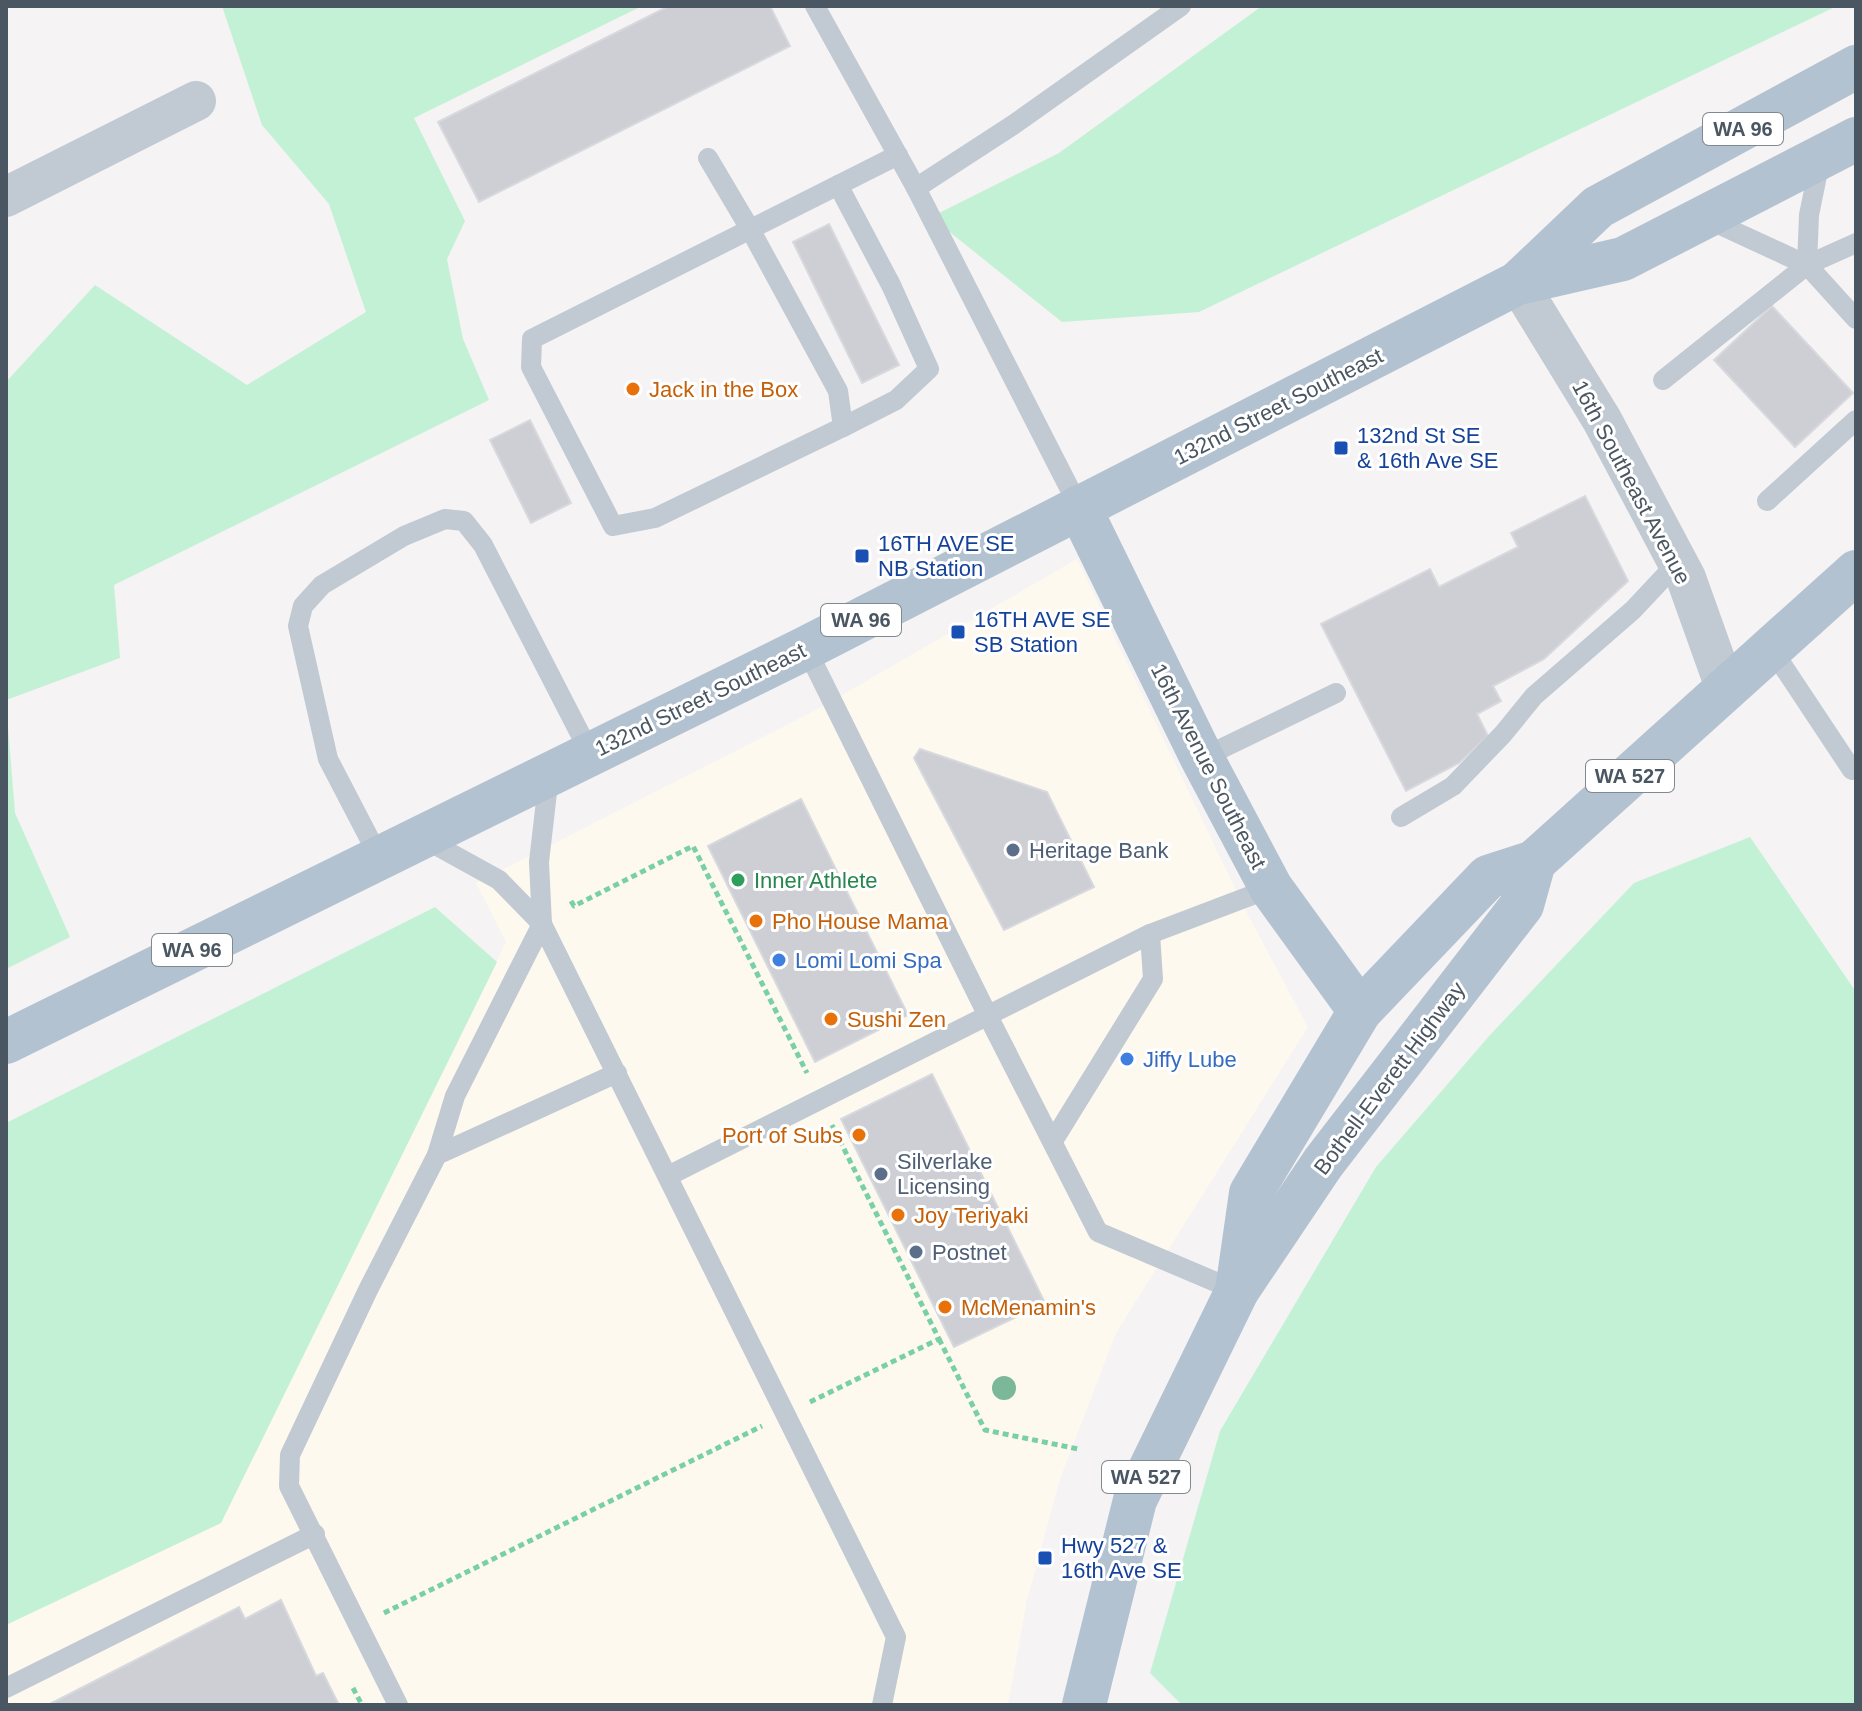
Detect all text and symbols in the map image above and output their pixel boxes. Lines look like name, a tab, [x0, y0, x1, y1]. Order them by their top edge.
road number: WA 96	[1703, 113, 1783, 145]
street label: 132nd Street Southeast	[1170, 343, 1387, 470]
street label: 16th Southeast Avenue	[1567, 376, 1696, 588]
place label: Jack in the Box	[649, 377, 798, 402]
marker: Jack in the Box	[624, 380, 642, 398]
place label: 132nd St SE & 16th Ave SE	[1357, 423, 1498, 473]
marker: 132nd St SE & 16th Ave SE	[1332, 439, 1350, 457]
place label: 16TH AVE SE NB Station	[878, 531, 1015, 581]
marker: 16TH AVE SE NB Station	[853, 547, 871, 565]
road number: WA 96	[821, 604, 901, 636]
place label: 16TH AVE SE SB Station	[974, 607, 1111, 657]
marker: 16TH AVE SE SB Station	[949, 623, 967, 641]
street label: 132nd Street Southeast	[591, 638, 810, 761]
street label: 16th Avenue Southeast	[1146, 659, 1271, 873]
road number: WA 527	[1586, 760, 1674, 792]
place label: Heritage Bank	[1029, 838, 1169, 863]
marker: Heritage Bank	[1004, 841, 1022, 859]
place label: Inner Athlete	[754, 868, 878, 893]
marker: Inner Athlete	[729, 871, 747, 889]
place label: Pho House Mama	[772, 909, 949, 934]
marker: Pho House Mama	[747, 912, 765, 930]
road number: WA 96	[152, 934, 232, 966]
place label: Lomi Lomi Spa	[795, 948, 943, 973]
marker: Lomi Lomi Spa	[770, 951, 788, 969]
street label: Bothell-Everett Highway	[1309, 977, 1470, 1180]
place label: Sushi Zen	[847, 1007, 946, 1032]
marker: Sushi Zen	[822, 1010, 840, 1028]
place label: Jiffy Lube	[1143, 1047, 1237, 1072]
marker: Jiffy Lube	[1118, 1050, 1136, 1068]
place label: Port of Subs	[722, 1123, 843, 1148]
marker: Port of Subs	[850, 1126, 868, 1144]
place label: Silverlake Licensing	[897, 1149, 992, 1199]
marker: Silverlake Licensing	[872, 1165, 890, 1183]
place label: Joy Teriyaki	[914, 1203, 1029, 1228]
marker: Joy Teriyaki	[889, 1206, 907, 1224]
place label: Postnet	[932, 1240, 1007, 1265]
marker: Postnet	[907, 1243, 925, 1261]
place label: McMenamin's	[961, 1295, 1096, 1320]
marker: McMenamin's	[936, 1298, 954, 1316]
road number: WA 527	[1102, 1461, 1190, 1493]
place label: Hwy 527 & 16th Ave SE	[1061, 1533, 1182, 1583]
marker: Hwy 527 & 16th Ave SE	[1036, 1549, 1054, 1567]

